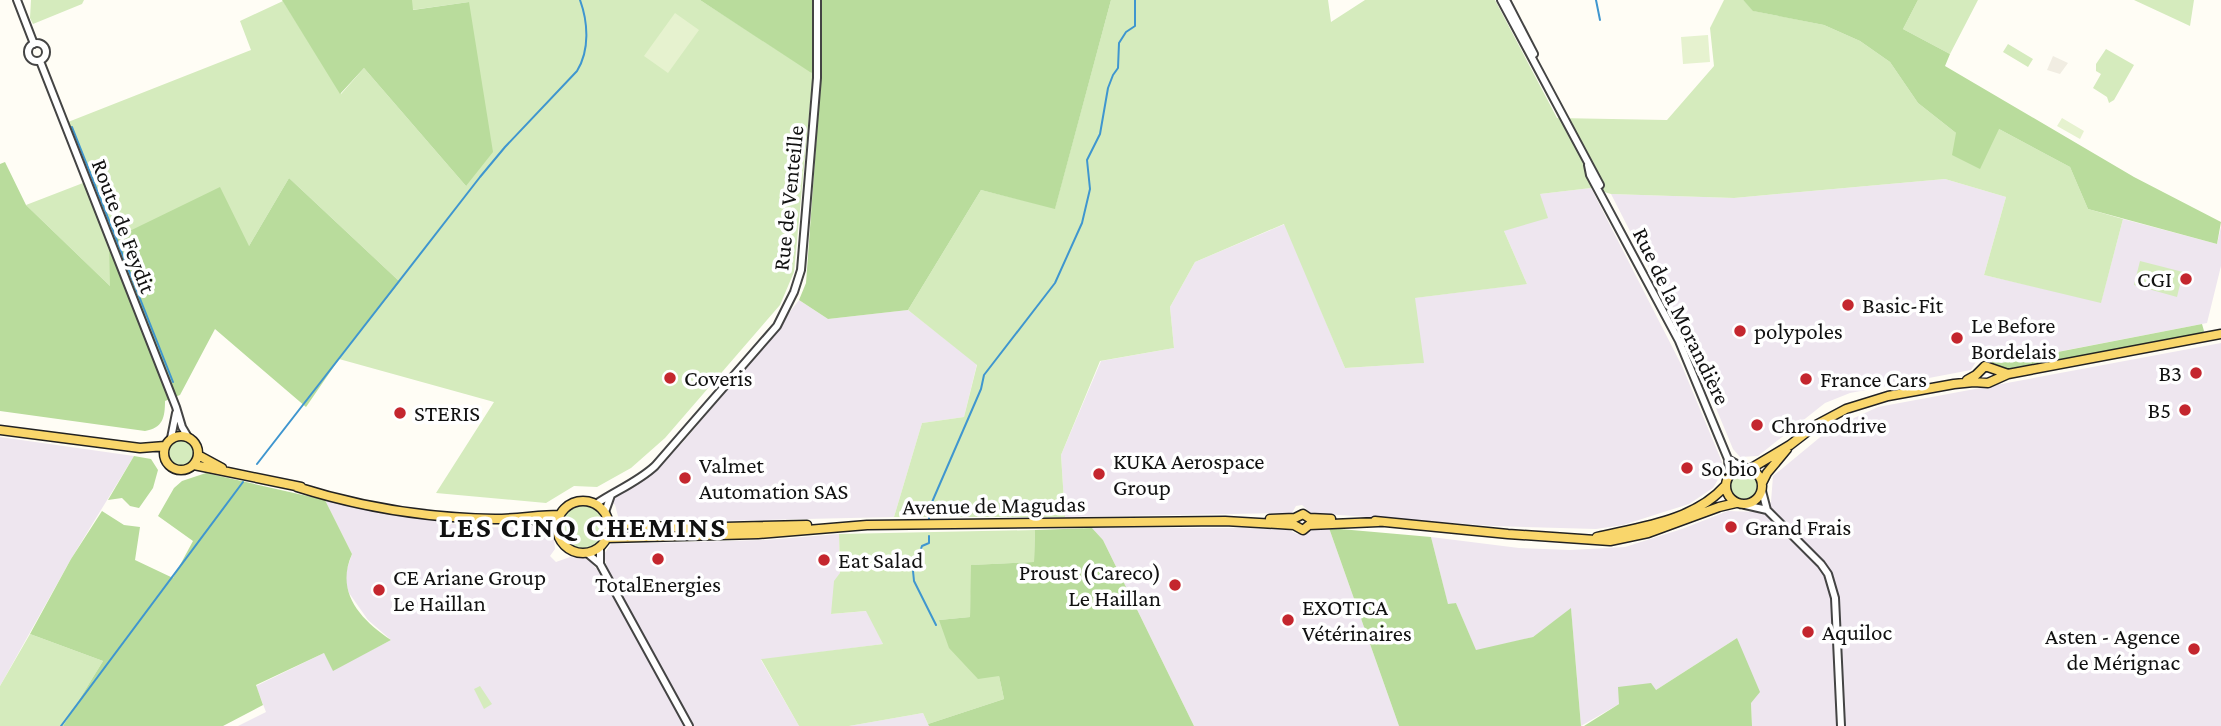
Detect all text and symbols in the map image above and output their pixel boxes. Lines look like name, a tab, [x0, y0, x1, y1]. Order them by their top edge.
street label: Rue de Venteille	[767, 124, 809, 272]
street label: Route de Feydit	[87, 155, 162, 297]
street label: Rue de la Morandière	[1628, 223, 1736, 409]
place label: CGI	[2137, 266, 2172, 292]
marker: CGI	[2178, 271, 2194, 287]
place label: Basic-Fit	[1862, 292, 1943, 318]
marker: Basic-Fit	[1840, 297, 1856, 313]
place label: Le Before Bordelais	[1971, 312, 2057, 364]
place label: polypoles	[1754, 318, 1843, 344]
marker: polypoles	[1732, 323, 1748, 339]
marker: Le Before Bordelais	[1949, 330, 1965, 346]
place label: B3	[2159, 360, 2182, 386]
place label: Coveris	[684, 365, 753, 391]
marker: B3	[2188, 365, 2204, 381]
place label: France Cars	[1820, 366, 1927, 392]
marker: Coveris	[662, 370, 678, 386]
marker: France Cars	[1798, 371, 1814, 387]
place label: B5	[2148, 397, 2171, 423]
place label: STERIS	[414, 400, 480, 426]
marker: B5	[2177, 402, 2193, 418]
marker: STERIS	[392, 405, 408, 421]
place label: Chronodrive	[1771, 412, 1887, 438]
marker: Chronodrive	[1749, 417, 1765, 433]
place label: KUKA Aerospace Group	[1113, 448, 1264, 500]
place label: Valmet Automation SAS	[699, 452, 848, 504]
place label: So.bio	[1701, 455, 1757, 481]
marker: So.bio	[1679, 460, 1695, 476]
marker: KUKA Aerospace Group	[1091, 466, 1107, 482]
marker: Valmet Automation SAS	[677, 470, 693, 486]
street label: Avenue de Magudas	[902, 490, 1086, 520]
district label: LES CINQ CHEMINS	[439, 510, 727, 543]
place label: Grand Frais	[1745, 514, 1851, 540]
marker: Grand Frais	[1723, 519, 1739, 535]
place label: Eat Salad	[838, 547, 923, 573]
marker: TotalEnergies	[650, 551, 666, 567]
marker: Eat Salad	[816, 552, 832, 568]
place label: Proust (Careco) Le Haillan	[1019, 559, 1161, 611]
place label: CE Ariane Group Le Haillan	[393, 564, 546, 616]
place label: TotalEnergies	[595, 571, 721, 597]
marker: Proust (Careco) Le Haillan	[1167, 577, 1183, 593]
marker: CE Ariane Group Le Haillan	[371, 582, 387, 598]
place label: EXOTICA Vétérinaires	[1302, 594, 1412, 646]
marker: EXOTICA Vétérinaires	[1280, 612, 1296, 628]
place label: Aquiloc	[1822, 619, 1893, 645]
place label: Asten - Agence de Mérignac	[2045, 623, 2180, 675]
marker: Aquiloc	[1800, 624, 1816, 640]
marker: Asten - Agence de Mérignac	[2186, 641, 2202, 657]

